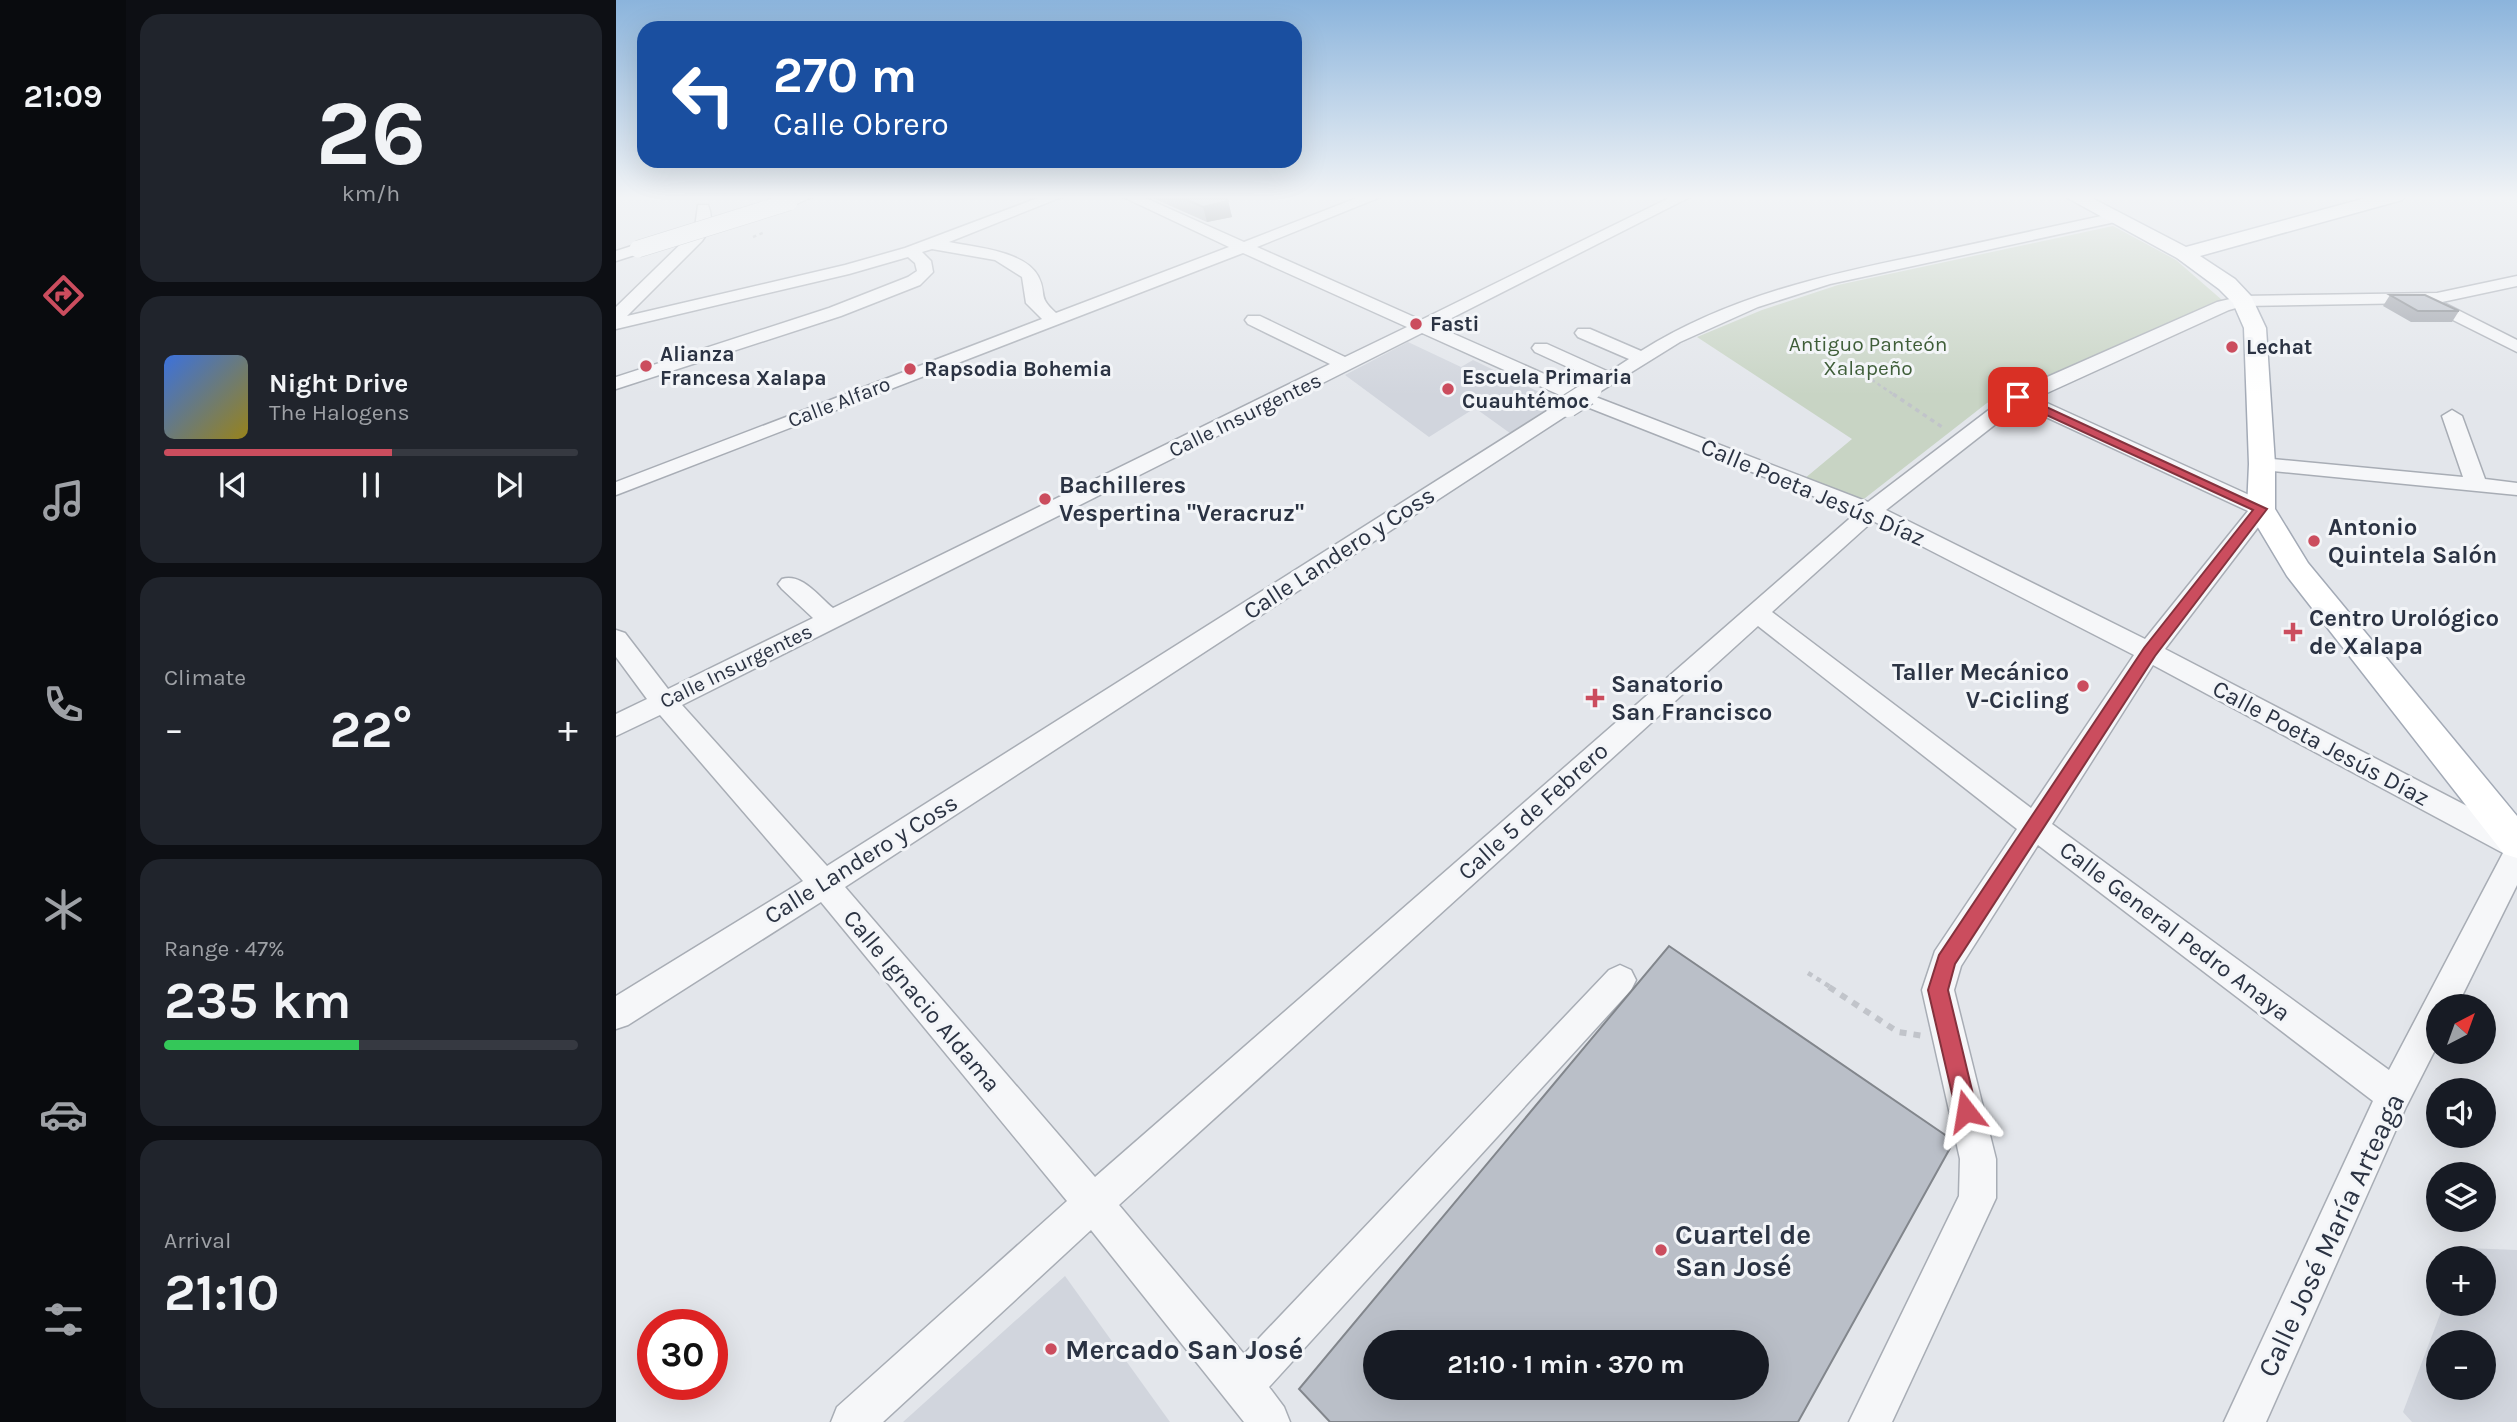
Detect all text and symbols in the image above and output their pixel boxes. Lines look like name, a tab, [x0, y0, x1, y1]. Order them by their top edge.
text: 270 m	[773, 47, 917, 104]
icon: left	[658, 49, 749, 140]
text: 21:09	[23, 78, 103, 115]
text: 26	[316, 81, 426, 187]
text: Calle Obrero	[773, 106, 949, 143]
text: km/h	[342, 180, 400, 207]
icon: directions	[39, 271, 88, 320]
place label: Fasti	[1430, 312, 1480, 336]
marker: Fasti	[1408, 316, 1424, 332]
park label: Antiguo Panteón Xalapeño	[1789, 332, 1947, 380]
place label: Lechat	[2246, 335, 2312, 359]
marker: Lechat	[2224, 339, 2240, 355]
place label: Alianza Francesa Xalapa	[660, 342, 826, 390]
place label: Rapsodia Bohemia	[924, 357, 1112, 381]
marker: Alianza Francesa Xalapa	[638, 358, 654, 374]
marker: Rapsodia Bohemia	[902, 361, 918, 377]
place label: Escuela Primaria Cuauhtémoc	[1462, 365, 1632, 413]
pin	[1988, 367, 2048, 427]
text: Night Drive	[269, 368, 408, 399]
street label: Calle Insurgentes	[1165, 368, 1325, 462]
street label: Calle Alfaro	[784, 371, 894, 433]
icon: arrive	[1999, 378, 2037, 416]
marker: Escuela Primaria Cuauhtémoc	[1440, 381, 1456, 397]
text: The Halogens	[269, 399, 409, 426]
street label: Calle Poeta Jesús Díaz	[1697, 432, 1929, 552]
icon: previous	[214, 466, 252, 504]
icon: pause	[352, 466, 390, 504]
icon: next	[490, 466, 528, 504]
place label: Bachilleres Vespertina "Veracruz"	[1059, 471, 1304, 527]
icon: music	[39, 476, 88, 525]
street label: Calle Landero y Coss	[1238, 481, 1440, 625]
marker: Bachilleres Vespertina "Veracruz"	[1037, 491, 1053, 507]
place label: Antonio Quintela Salón	[2328, 513, 2497, 569]
marker: Antonio Quintela Salón	[2306, 533, 2322, 549]
place label: Centro Urológico de Xalapa	[2309, 604, 2499, 660]
street label: Calle Insurgentes	[656, 619, 816, 713]
marker: Centro Urológico de Xalapa	[2283, 622, 2303, 642]
place label: Taller Mecánico V-Cicling	[1892, 658, 2069, 714]
text: Climate	[164, 664, 246, 691]
place label: Sanatorio San Francisco	[1611, 670, 1772, 726]
street label: Calle Poeta Jesús Díaz	[2208, 674, 2434, 812]
marker: Taller Mecánico V-Cicling	[2075, 678, 2091, 694]
icon: phone	[39, 680, 88, 729]
marker: Sanatorio San Francisco	[1585, 688, 1605, 708]
text: 22°	[329, 699, 413, 760]
text: −	[164, 707, 184, 752]
text: +	[558, 707, 578, 752]
street label: Calle 5 de Febrero	[1452, 736, 1614, 886]
street label: Calle Landero y Coss	[759, 788, 963, 930]
street label: Calle General Pedro Anaya	[2054, 835, 2296, 1027]
icon: climate	[39, 885, 88, 934]
street label: Calle Ignacio Aldama	[838, 904, 1006, 1098]
text: Range · 47%	[164, 935, 285, 962]
text: 235 km	[164, 970, 351, 1031]
north arrow	[2426, 994, 2496, 1064]
map controls	[2426, 994, 2496, 1400]
position arrow	[1929, 1074, 2003, 1148]
button: sound	[2426, 1078, 2496, 1148]
street label: Calle José María Arteaga	[2251, 1088, 2411, 1382]
icon: car	[39, 1090, 88, 1139]
button: layers	[2426, 1162, 2496, 1232]
place label: Cuartel de San José	[1675, 1218, 1811, 1283]
text: Arrival	[164, 1227, 231, 1254]
marker: Cuartel de San José	[1653, 1242, 1669, 1258]
button: +	[2426, 1246, 2496, 1316]
text: 21:10	[164, 1262, 279, 1323]
icon: filters	[39, 1295, 88, 1344]
speed limit sign: 30	[637, 1309, 728, 1400]
button: −	[2426, 1330, 2496, 1400]
place label: Mercado San José	[1065, 1333, 1303, 1366]
marker: Mercado San José	[1043, 1341, 1059, 1357]
text: 21:10 · 1 min · 370 m	[1447, 1349, 1685, 1380]

